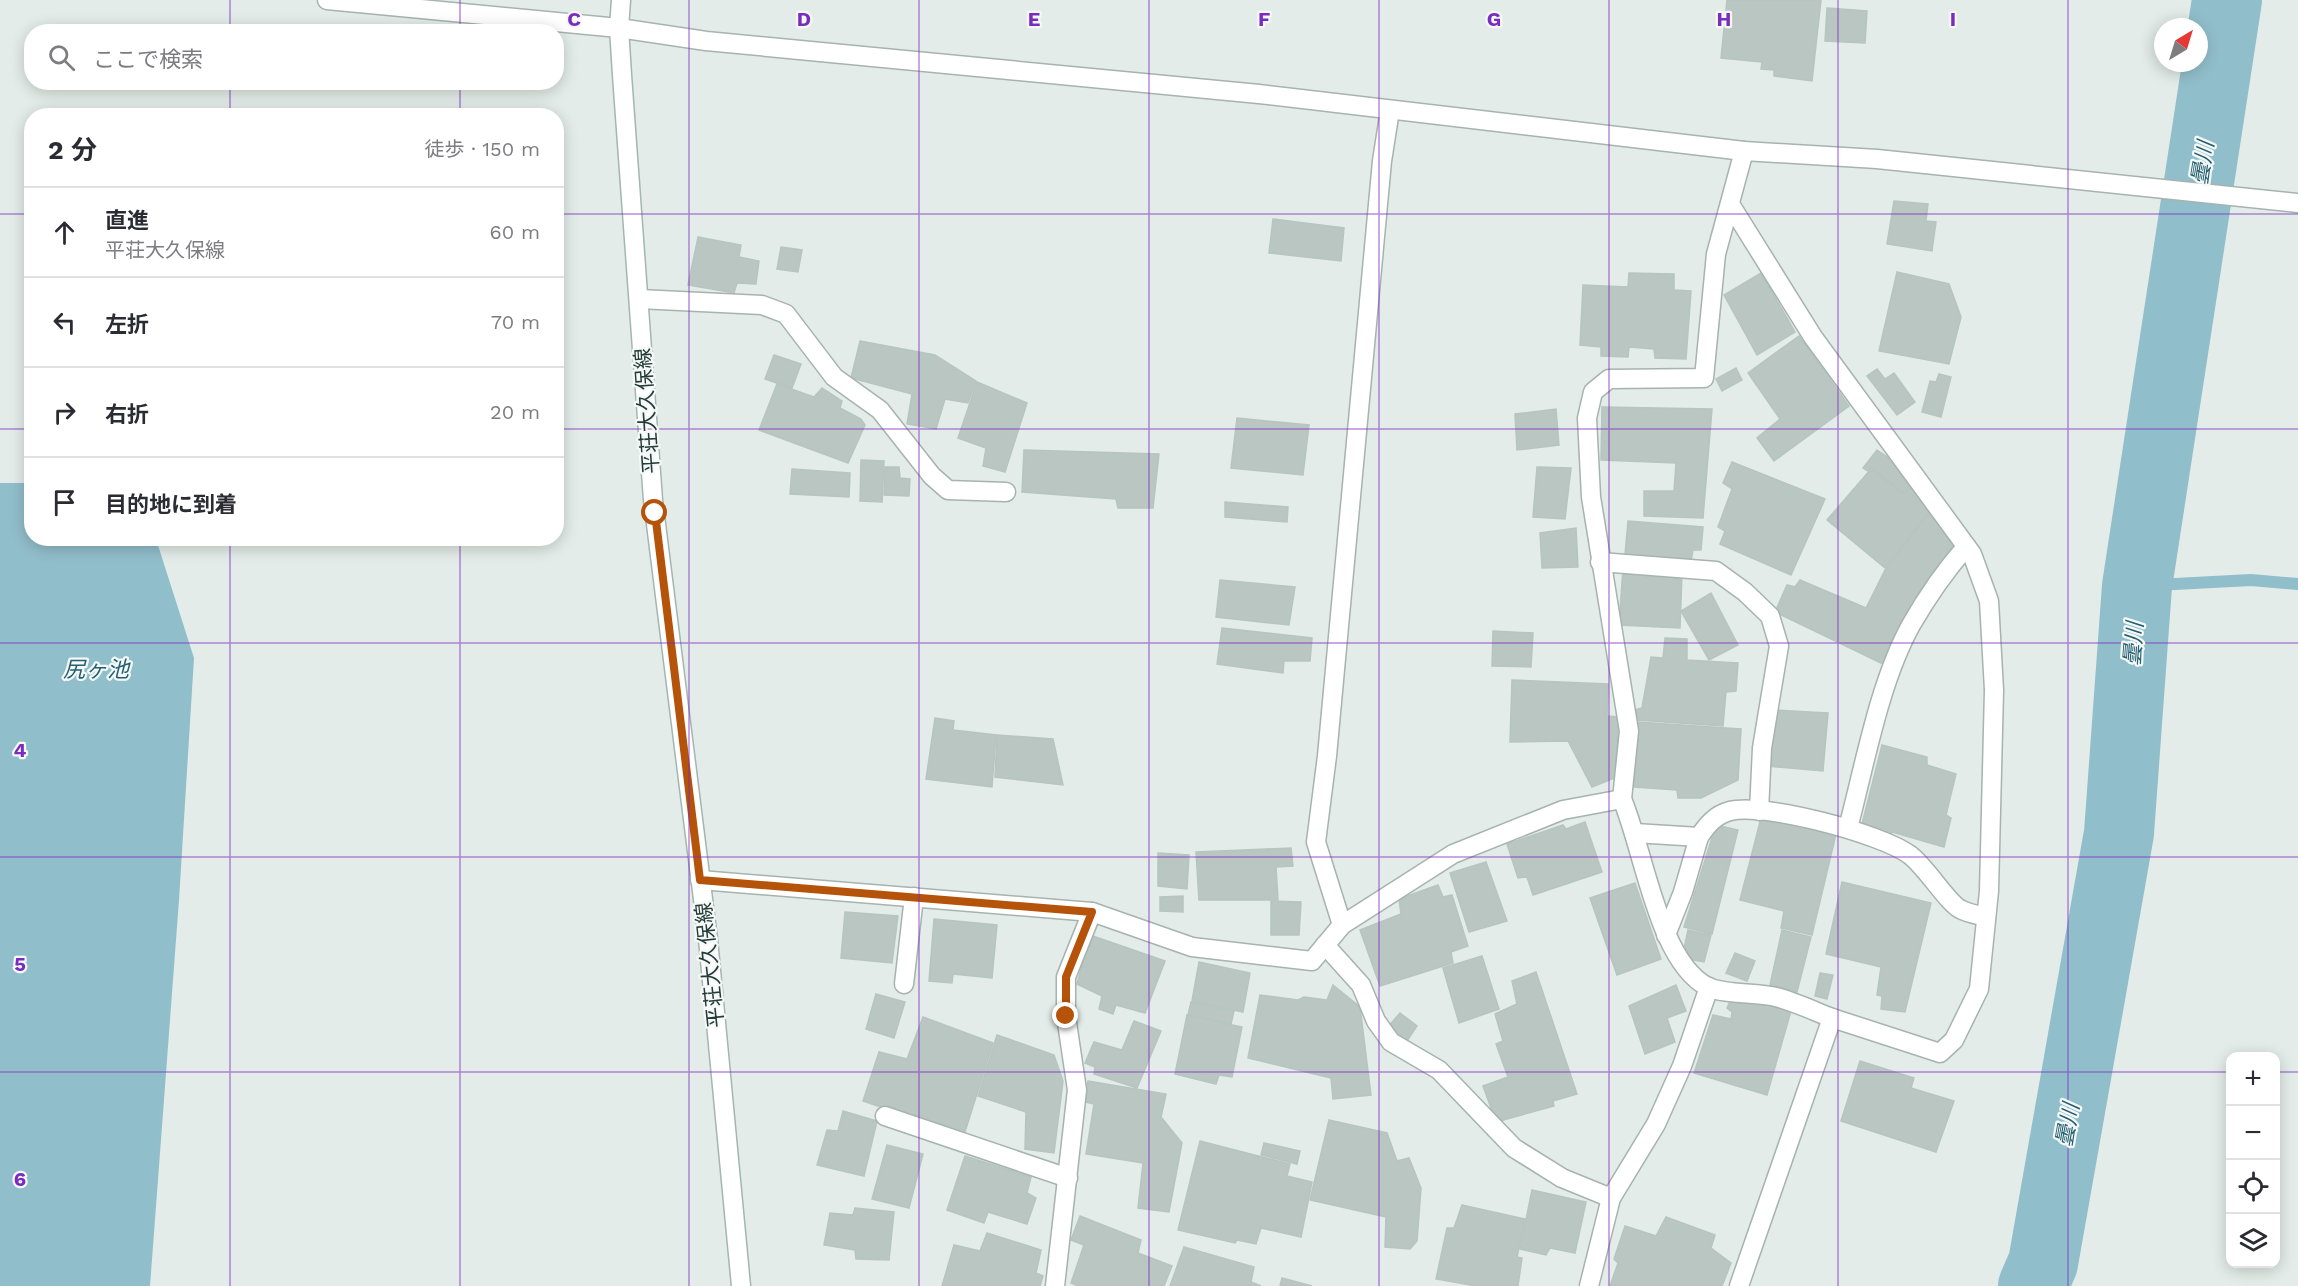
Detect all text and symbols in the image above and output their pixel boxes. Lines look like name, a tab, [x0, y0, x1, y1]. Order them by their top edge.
text: C	[567, 7, 581, 31]
text: D	[797, 7, 811, 31]
text: E	[1028, 7, 1040, 31]
text: F	[1258, 7, 1270, 31]
text: G	[1487, 7, 1501, 31]
text: H	[1717, 7, 1731, 31]
text: I	[1950, 7, 1956, 31]
north arrow	[2154, 18, 2208, 72]
search box	[24, 24, 564, 90]
icon: search	[45, 41, 78, 74]
text: ここで検索	[93, 47, 203, 72]
text: 2 分	[48, 135, 97, 165]
text: 徒歩 · 150 m	[424, 137, 540, 161]
water label: 曇川	[2187, 137, 2219, 187]
text: 直進	[105, 208, 149, 233]
icon: ahead	[48, 216, 81, 249]
text: 60 m	[490, 220, 540, 244]
text: 平荘大久保線	[105, 238, 225, 262]
icon: left	[48, 306, 81, 339]
text: 70 m	[491, 310, 540, 334]
text: 左折	[105, 312, 149, 337]
street label: 平荘大久保線	[630, 347, 663, 475]
icon: right	[48, 396, 81, 429]
text: 20 m	[490, 400, 540, 424]
text: 右折	[105, 402, 149, 427]
icon: arrive	[48, 486, 81, 519]
text: 目的地に到着	[105, 492, 237, 517]
route start	[641, 499, 667, 525]
water label: 曇川	[2119, 619, 2148, 667]
water label: 尻ヶ池	[63, 657, 131, 682]
text: 4	[14, 738, 27, 762]
street label: 平荘大久保線	[690, 901, 729, 1029]
text: 5	[14, 952, 26, 976]
route end	[1052, 1002, 1078, 1028]
map controls	[2226, 1052, 2280, 1268]
button: +	[2226, 1052, 2280, 1106]
water label: 曇川	[2051, 1099, 2084, 1149]
button: −	[2226, 1106, 2280, 1160]
button: locate	[2226, 1160, 2280, 1214]
text: 6	[14, 1167, 26, 1191]
button: layers	[2226, 1214, 2280, 1268]

